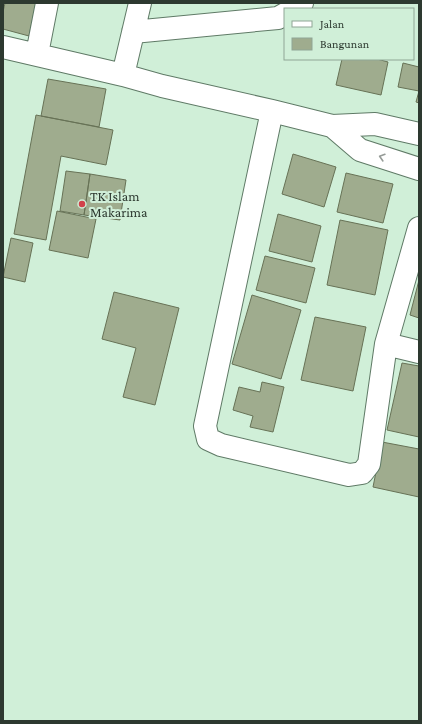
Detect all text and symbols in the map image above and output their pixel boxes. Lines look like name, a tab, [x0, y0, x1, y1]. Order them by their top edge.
legend	[284, 8, 414, 60]
text: Jalan	[319, 17, 345, 31]
text: Bangunan	[320, 37, 370, 51]
one-way arrow	[378, 153, 385, 162]
place label: TK Islam Makarima	[90, 188, 148, 220]
marker: TK Islam Makarima	[77, 199, 87, 209]

